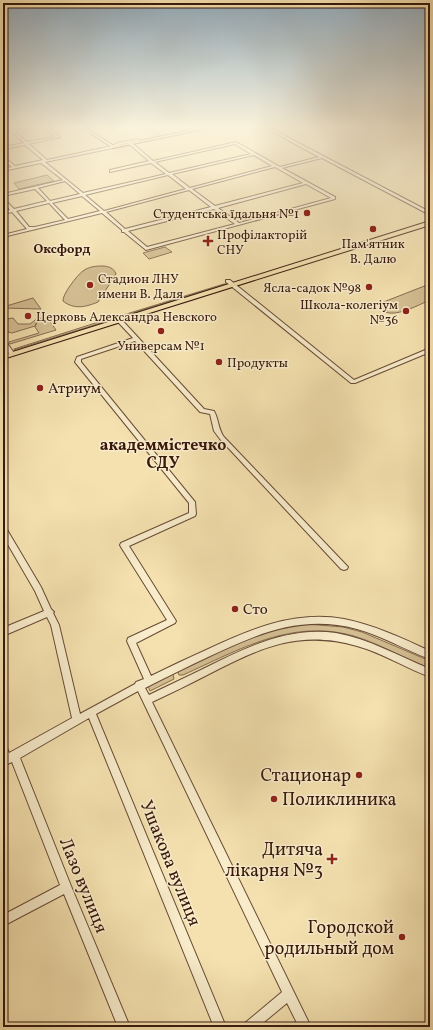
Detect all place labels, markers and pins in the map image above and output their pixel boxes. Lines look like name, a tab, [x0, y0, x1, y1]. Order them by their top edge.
place label: Студентська їдальня №1	[153, 206, 299, 224]
marker: Студентська їдальня №1	[302, 208, 312, 218]
marker: Пам'ятник В. Далю	[368, 224, 378, 234]
place label: Профілакторій СНУ	[217, 227, 307, 260]
marker: Профілакторій СНУ	[202, 235, 214, 247]
place label: Пам'ятник В. Далю	[341, 236, 405, 269]
place label: Стадион ЛНУ имени В. Даля	[98, 271, 183, 304]
marker: Стадион ЛНУ имени В. Даля	[85, 280, 95, 290]
place label: Ясла-садок №98	[263, 280, 361, 298]
marker: Ясла-садок №98	[364, 282, 374, 292]
place label: Школа-колегіум №36	[300, 297, 398, 330]
marker: Школа-колегіум №36	[401, 306, 411, 316]
place label: Церковь Александра Невского	[36, 309, 217, 327]
marker: Церковь Александра Невского	[23, 311, 33, 321]
marker: Универсам №1	[156, 326, 166, 336]
place label: Универсам №1	[117, 338, 205, 356]
place label: Продукты	[227, 355, 288, 373]
marker: Продукты	[214, 357, 224, 367]
place label: Атриум	[48, 379, 101, 400]
marker: Атриум	[35, 383, 45, 393]
place label: Сто	[243, 600, 268, 621]
marker: Сто	[230, 604, 240, 614]
place label: Стационар	[260, 764, 351, 789]
marker: Стационар	[354, 770, 364, 780]
place label: Поликлиника	[282, 788, 397, 813]
marker: Поликлиника	[269, 794, 279, 804]
place label: Дитяча лікарня №3	[225, 838, 323, 884]
marker: Дитяча лікарня №3	[326, 853, 338, 865]
place label: Городской родильный дом	[264, 916, 394, 962]
marker: Городской родильный дом	[397, 932, 407, 942]

